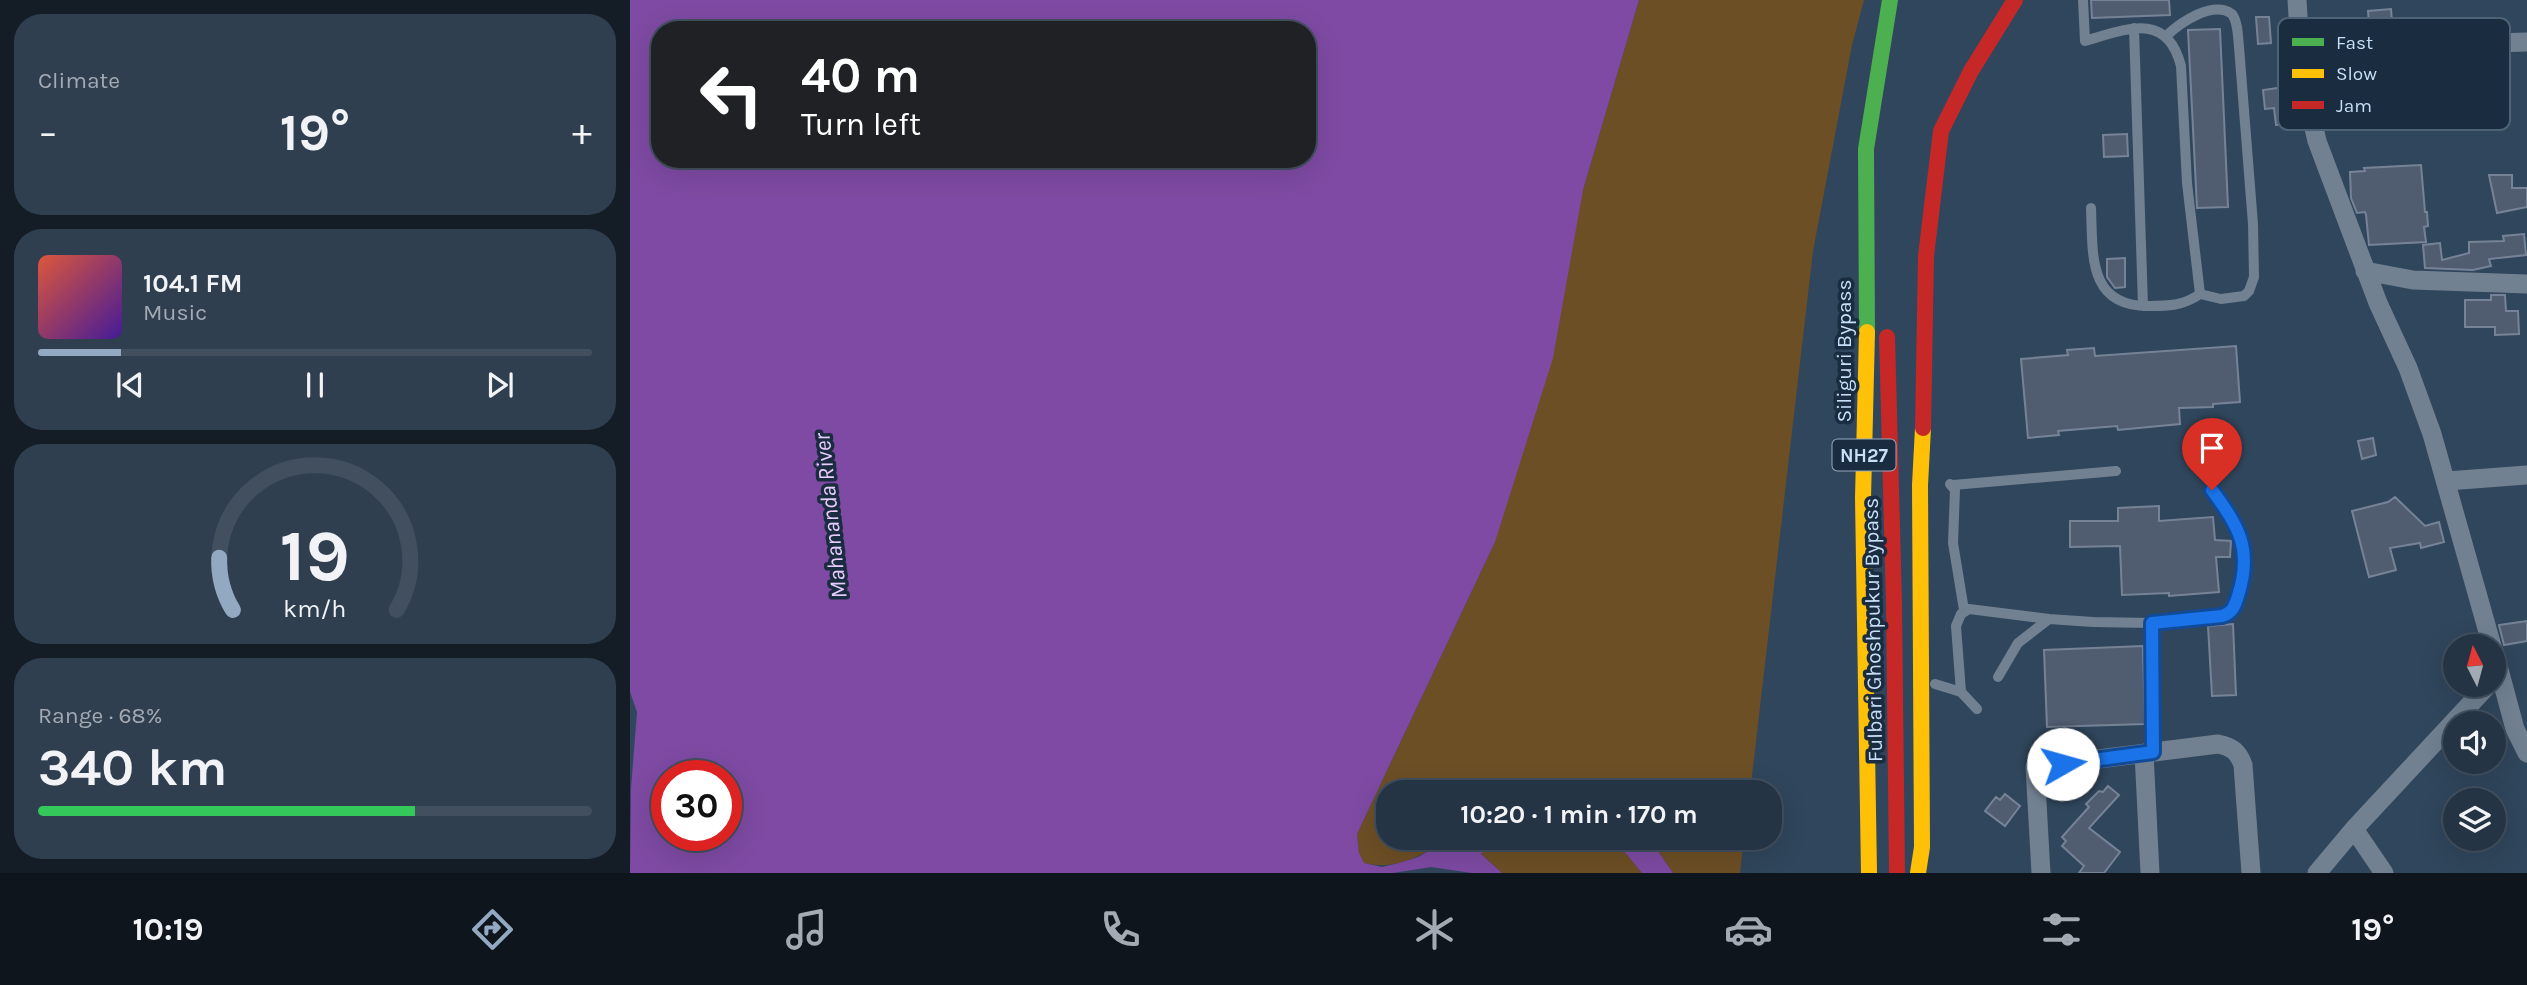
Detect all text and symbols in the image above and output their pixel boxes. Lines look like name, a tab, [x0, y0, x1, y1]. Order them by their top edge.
legend	[2278, 18, 2510, 130]
text: Fast	[2336, 32, 2373, 54]
text: 40 m	[801, 47, 920, 104]
icon: left	[686, 49, 777, 140]
text: Slow	[2336, 63, 2377, 85]
text: Climate	[38, 67, 120, 94]
text: Jam	[2336, 95, 2372, 117]
text: 19°	[280, 102, 350, 163]
text: Turn left	[801, 106, 921, 143]
text: −	[38, 110, 58, 155]
text: +	[572, 110, 592, 155]
text: 104.1 FM	[143, 268, 243, 299]
street label: Siliguri Bypass	[1832, 279, 1856, 423]
text: Music	[143, 299, 207, 326]
icon: previous	[111, 366, 149, 404]
icon: pause	[296, 366, 334, 404]
icon: next	[481, 366, 519, 404]
pin	[2182, 418, 2242, 490]
icon: arrive	[2193, 429, 2231, 467]
water label: Mahananda River	[808, 431, 853, 600]
road number: NH27	[1832, 440, 1896, 470]
street label: Fulbari Ghoshpukur Bypass	[1859, 498, 1887, 762]
text: 19	[280, 513, 350, 598]
text: km/h	[283, 594, 347, 623]
north arrow	[2443, 634, 2506, 696]
map controls	[2443, 634, 2506, 851]
text: Range · 68%	[38, 702, 162, 729]
button: sound	[2443, 711, 2506, 774]
position arrow	[2026, 727, 2100, 801]
text: 340 km	[38, 737, 227, 798]
speed limit sign: 30	[651, 760, 742, 851]
button: layers	[2443, 788, 2506, 851]
text: 10:20 · 1 min · 170 m	[1460, 799, 1698, 830]
icon: directions	[468, 905, 517, 954]
icon: music	[782, 905, 831, 954]
icon: phone	[1096, 905, 1145, 954]
icon: climate	[1410, 905, 1459, 954]
icon: car	[1724, 905, 1773, 954]
icon: filters	[2037, 905, 2086, 954]
text: 10:19	[132, 911, 204, 948]
text: 19°	[2351, 911, 2395, 948]

